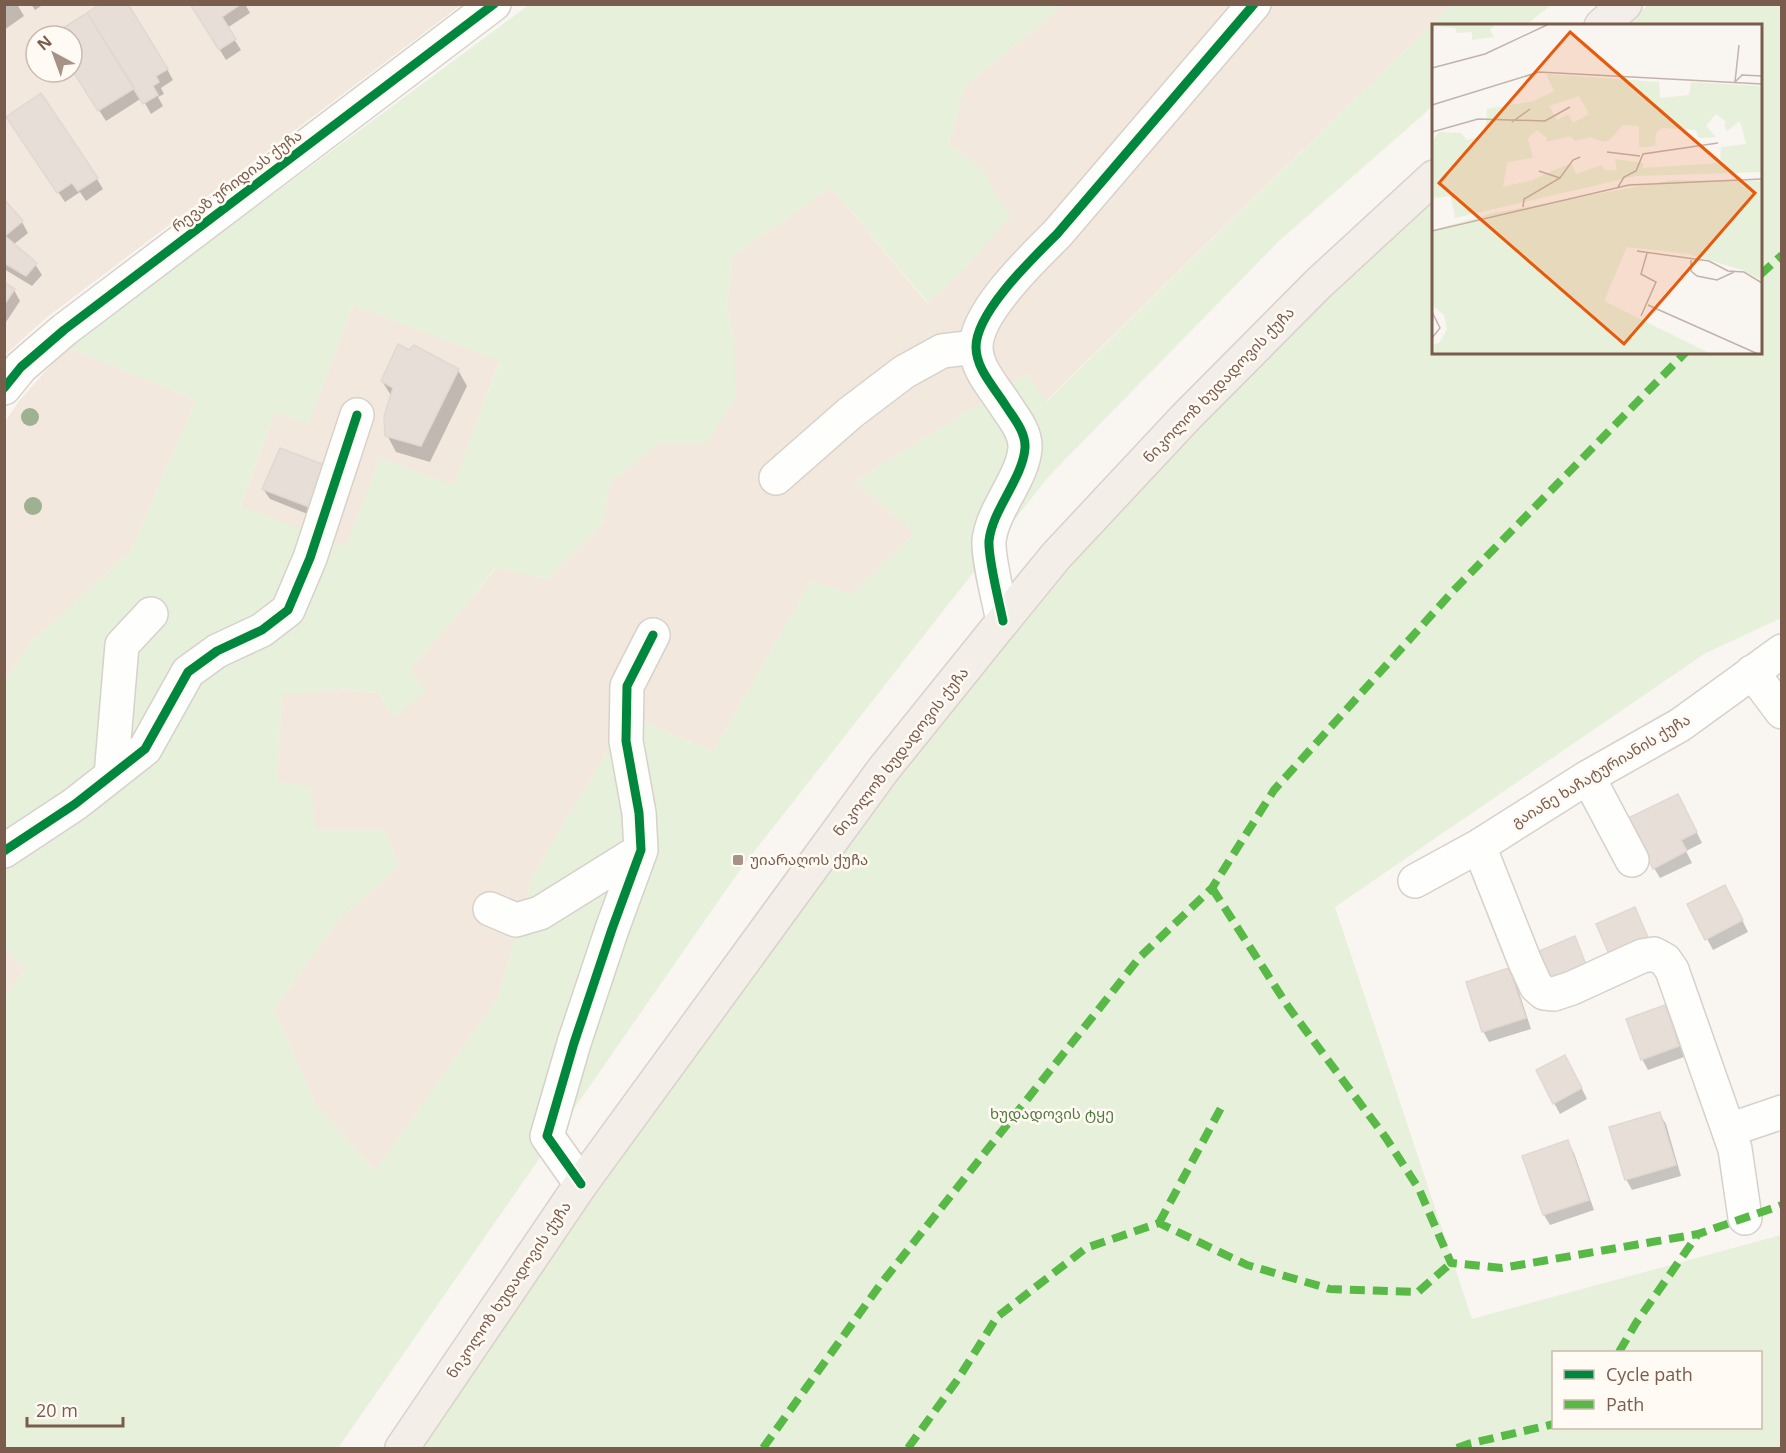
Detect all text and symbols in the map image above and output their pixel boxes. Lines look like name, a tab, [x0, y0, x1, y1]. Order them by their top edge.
north arrow	[24, 24, 84, 84]
inset map	[1432, 24, 1762, 354]
text: N	[32, 30, 56, 55]
street label: რევაზ ურიდიას ქუჩა	[167, 125, 306, 236]
street label: ნიკოლოზ ხუდადოვის ქუჩა	[1138, 302, 1298, 467]
street label: ნიკოლოზ ხუდადოვის ქუჩა	[828, 663, 973, 840]
street label: გაიანე ხაჩატურიანის ქუჩა	[1507, 709, 1693, 832]
place label: უიარაღოს ქუჩა	[750, 849, 868, 869]
marker: უიარაღოს ქუჩა	[731, 853, 745, 867]
park label: ხუდადოვის ტყე	[990, 1103, 1114, 1123]
street label: ნიკოლოზ ხუდადოვის ქუჩა	[441, 1197, 575, 1382]
legend	[1552, 1351, 1762, 1429]
text: Cycle path	[1606, 1362, 1693, 1386]
scale bar	[27, 1390, 123, 1428]
text: Path	[1606, 1392, 1644, 1416]
text: 20 m	[36, 1398, 78, 1422]

